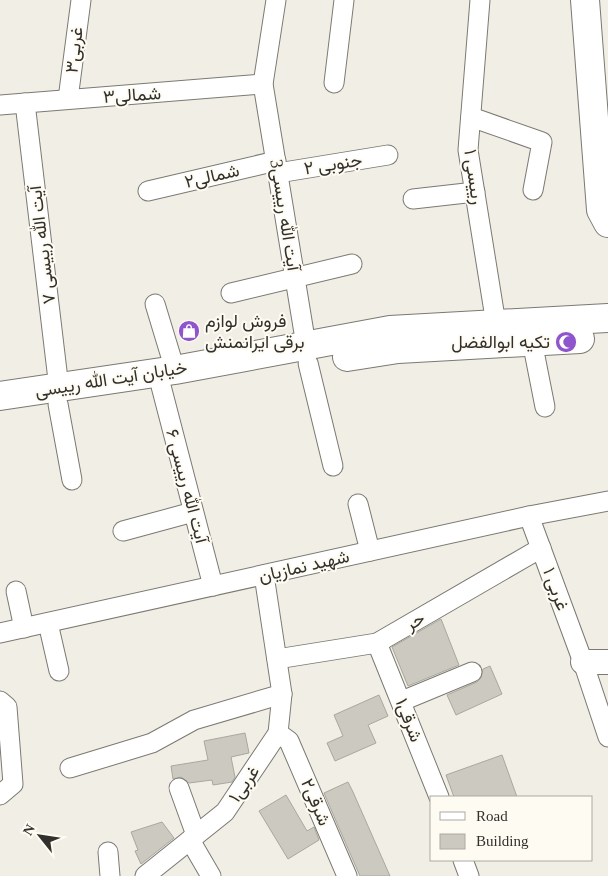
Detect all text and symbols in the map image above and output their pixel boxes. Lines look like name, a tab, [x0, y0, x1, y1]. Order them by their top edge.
street label: غربی۳	[61, 26, 88, 74]
street label: شمالی۳	[102, 83, 162, 108]
street label: رییسی ۱	[459, 148, 488, 206]
street label: جنوبی ۲	[302, 150, 364, 179]
street label: آیت الله رییسی3	[265, 157, 305, 274]
street label: شمالی۲	[183, 160, 242, 193]
street label: آیت الله رییسی ۷	[24, 183, 60, 305]
place label: فروش لوازم برقی ایرانمنش	[205, 311, 305, 353]
shop icon: فروش لوازم برقی ایرانمنش	[177, 319, 201, 343]
mosque icon: تکیه ابوالفضل	[554, 330, 578, 354]
place label: تکیه ابوالفضل	[451, 332, 550, 353]
street label: خیابان آیت الله رییسی	[33, 356, 189, 402]
street label: آیت الله رییسی ۶	[161, 427, 213, 547]
street label: شهید نمازیان	[257, 546, 352, 587]
street label: غربی ۱	[538, 565, 573, 614]
street label: حر	[401, 608, 429, 636]
street label: شرقی۱	[391, 695, 426, 745]
street label: غربی۱	[225, 762, 264, 807]
street label: شرقی۲	[296, 775, 335, 829]
legend	[430, 796, 593, 861]
text: Road	[476, 808, 508, 824]
north arrow	[15, 811, 65, 861]
text: N	[20, 822, 38, 838]
text: Building	[476, 833, 529, 849]

